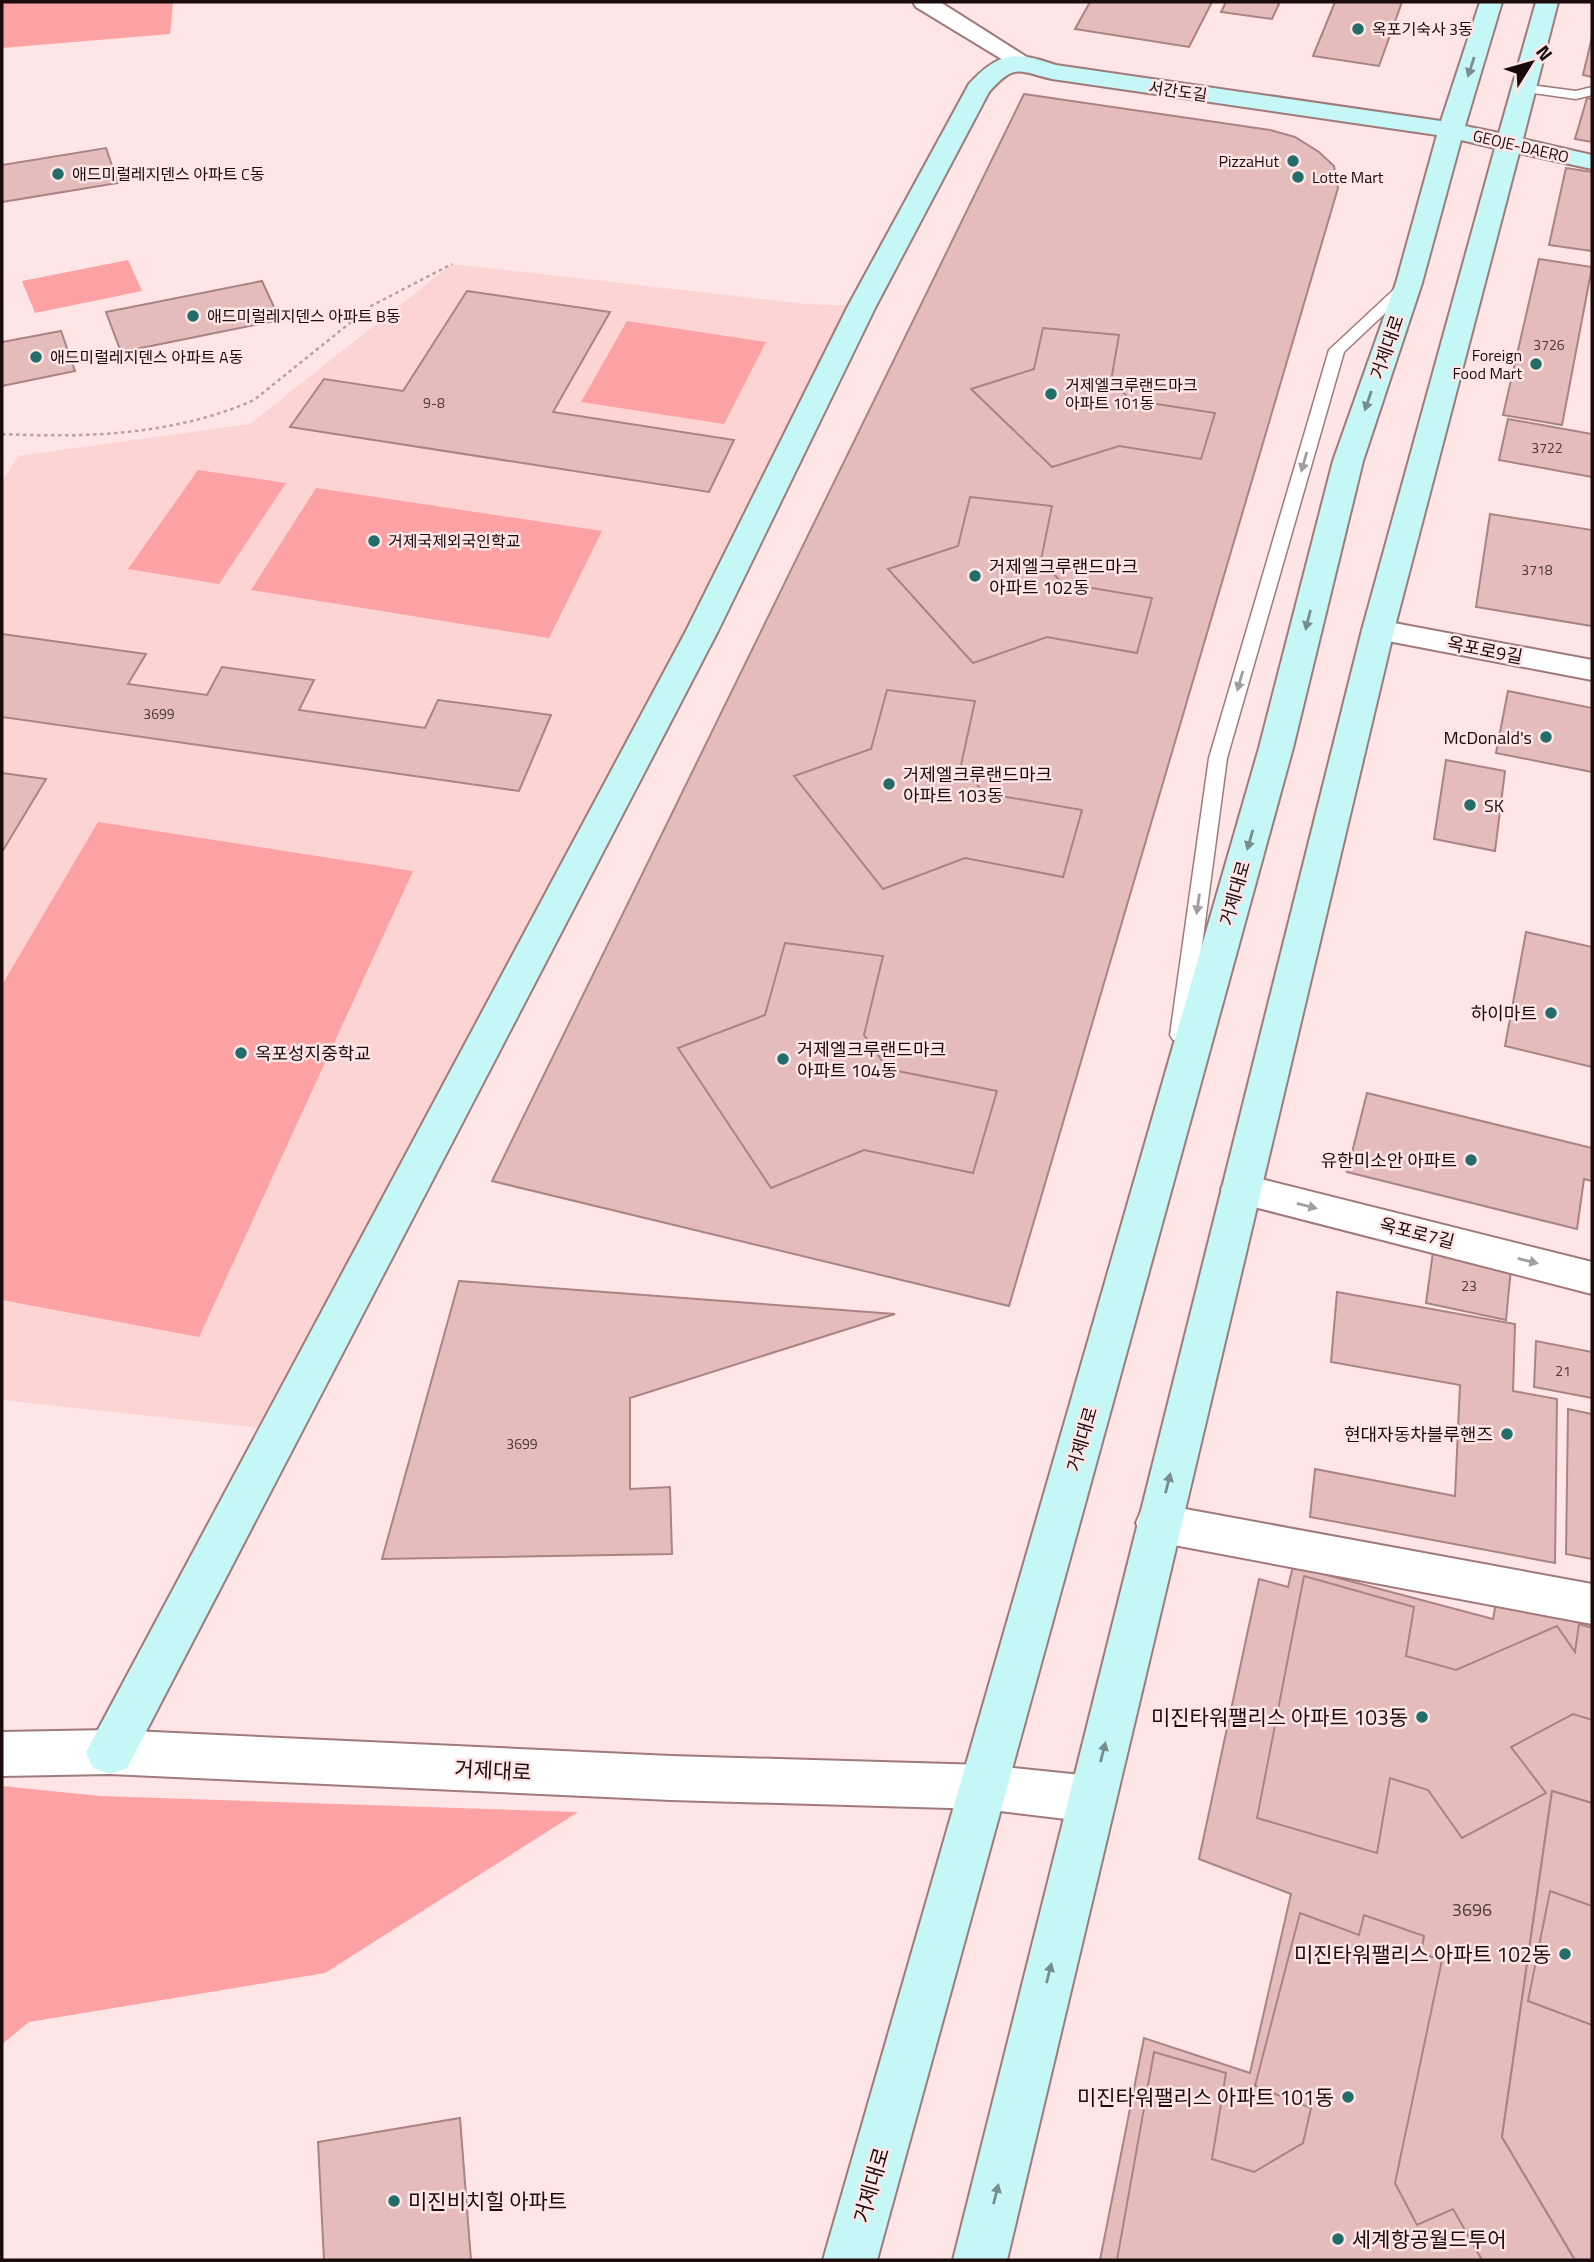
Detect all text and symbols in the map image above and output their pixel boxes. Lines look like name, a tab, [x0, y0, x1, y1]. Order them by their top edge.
place label: 옥포기숙사 3동	[1372, 17, 1473, 41]
marker: 옥포기숙사 3동	[1350, 21, 1366, 37]
north arrow	[1496, 28, 1566, 98]
text: N	[1529, 38, 1561, 66]
one-way arrow	[1465, 56, 1475, 77]
street label: 서간도길	[1147, 75, 1209, 107]
street label: GEOJE-DAERO	[1471, 123, 1571, 169]
place label: PizzaHut	[1219, 149, 1279, 173]
marker: PizzaHut	[1285, 153, 1301, 169]
place label: 애드미럴레지덴스 아파트 C동	[72, 162, 265, 186]
place label: Lotte Mart	[1312, 165, 1384, 189]
marker: 애드미럴레지덴스 아파트 C동	[50, 166, 66, 182]
marker: Lotte Mart	[1290, 169, 1306, 185]
place label: 애드미럴레지덴스 아파트 B동	[207, 304, 401, 328]
marker: 애드미럴레지덴스 아파트 B동	[185, 308, 201, 324]
street label: 거제대로	[1363, 311, 1411, 383]
house number: 3726	[1533, 334, 1565, 355]
place label: Foreign Food Mart	[1452, 343, 1522, 385]
place label: 애드미럴레지덴스 아파트 A동	[50, 345, 243, 369]
marker: 애드미럴레지덴스 아파트 A동	[28, 349, 44, 365]
marker: Foreign Food Mart	[1528, 356, 1544, 372]
place label: 거제엘크루랜드마크 아파트 101동	[1065, 373, 1197, 415]
marker: 거제엘크루랜드마크 아파트 101동	[1043, 386, 1059, 402]
one-way arrow	[1362, 391, 1373, 412]
house number: 9-8	[423, 392, 445, 413]
house number: 3722	[1531, 437, 1563, 458]
one-way arrow	[1298, 452, 1308, 473]
place label: 거제국제외국인학교	[388, 529, 520, 553]
marker: 거제국제외국인학교	[366, 533, 382, 549]
place label: 거제엘크루랜드마크 아파트 102동	[989, 553, 1138, 601]
house number: 3718	[1521, 559, 1553, 580]
marker: 거제엘크루랜드마크 아파트 102동	[967, 568, 983, 584]
one-way arrow	[1302, 610, 1313, 632]
street label: 옥포로9길	[1445, 629, 1525, 671]
one-way arrow	[1235, 671, 1245, 692]
house number: 3699	[143, 703, 175, 724]
place label: McDonald's	[1444, 724, 1532, 751]
marker: McDonald's	[1538, 729, 1554, 745]
place label: 거제엘크루랜드마크 아파트 103동	[903, 761, 1052, 809]
marker: 거제엘크루랜드마크 아파트 103동	[881, 776, 897, 792]
place label: SK	[1484, 792, 1504, 819]
marker: SK	[1462, 797, 1478, 813]
one-way arrow	[1244, 830, 1255, 852]
street label: 거제대로	[1213, 857, 1257, 929]
one-way arrow	[1192, 893, 1203, 915]
place label: 하이마트	[1471, 1000, 1537, 1027]
marker: 하이마트	[1543, 1005, 1559, 1021]
place label: 거제엘크루랜드마크 아파트 104동	[797, 1036, 946, 1084]
place label: 옥포성지중학교	[255, 1040, 371, 1067]
marker: 옥포성지중학교	[233, 1045, 249, 1061]
marker: 거제엘크루랜드마크 아파트 104동	[775, 1051, 791, 1067]
place label: 유한미소안 아파트	[1321, 1147, 1457, 1174]
marker: 유한미소안 아파트	[1463, 1152, 1479, 1168]
one-way arrow	[1296, 1201, 1318, 1212]
street label: 옥포로7길	[1377, 1211, 1457, 1255]
one-way arrow	[1517, 1256, 1539, 1267]
house number: 23	[1461, 1275, 1477, 1296]
house number: 21	[1555, 1360, 1571, 1381]
street label: 거제대로	[1060, 1403, 1104, 1475]
place label: 현대자동차블루핸즈	[1344, 1421, 1493, 1448]
marker: 현대자동차블루핸즈	[1499, 1426, 1515, 1442]
house number: 3699	[506, 1433, 538, 1454]
one-way arrow	[1163, 1472, 1174, 1494]
place label: 미진타워팰리스 아파트 103동	[1151, 1701, 1408, 1733]
marker: 미진타워팰리스 아파트 103동	[1414, 1709, 1430, 1725]
one-way arrow	[1098, 1741, 1109, 1763]
street label: 거제대로	[454, 1752, 532, 1788]
house number: 3696	[1452, 1896, 1492, 1923]
place label: 미진타워팰리스 아파트 102동	[1294, 1938, 1551, 1970]
marker: 미진타워팰리스 아파트 102동	[1557, 1946, 1573, 1962]
one-way arrow	[1044, 1962, 1055, 1984]
place label: 미진타워팰리스 아파트 101동	[1077, 2081, 1334, 2113]
marker: 미진타워팰리스 아파트 101동	[1340, 2089, 1356, 2105]
street label: 거제대로	[845, 2143, 897, 2227]
one-way arrow	[991, 2183, 1002, 2205]
place label: 미진비치힐 아파트	[408, 2185, 567, 2217]
marker: 미진비치힐 아파트	[386, 2193, 402, 2209]
place label: 세계항공월드투어	[1352, 2223, 1507, 2255]
marker: 세계항공월드투어	[1330, 2231, 1346, 2247]

